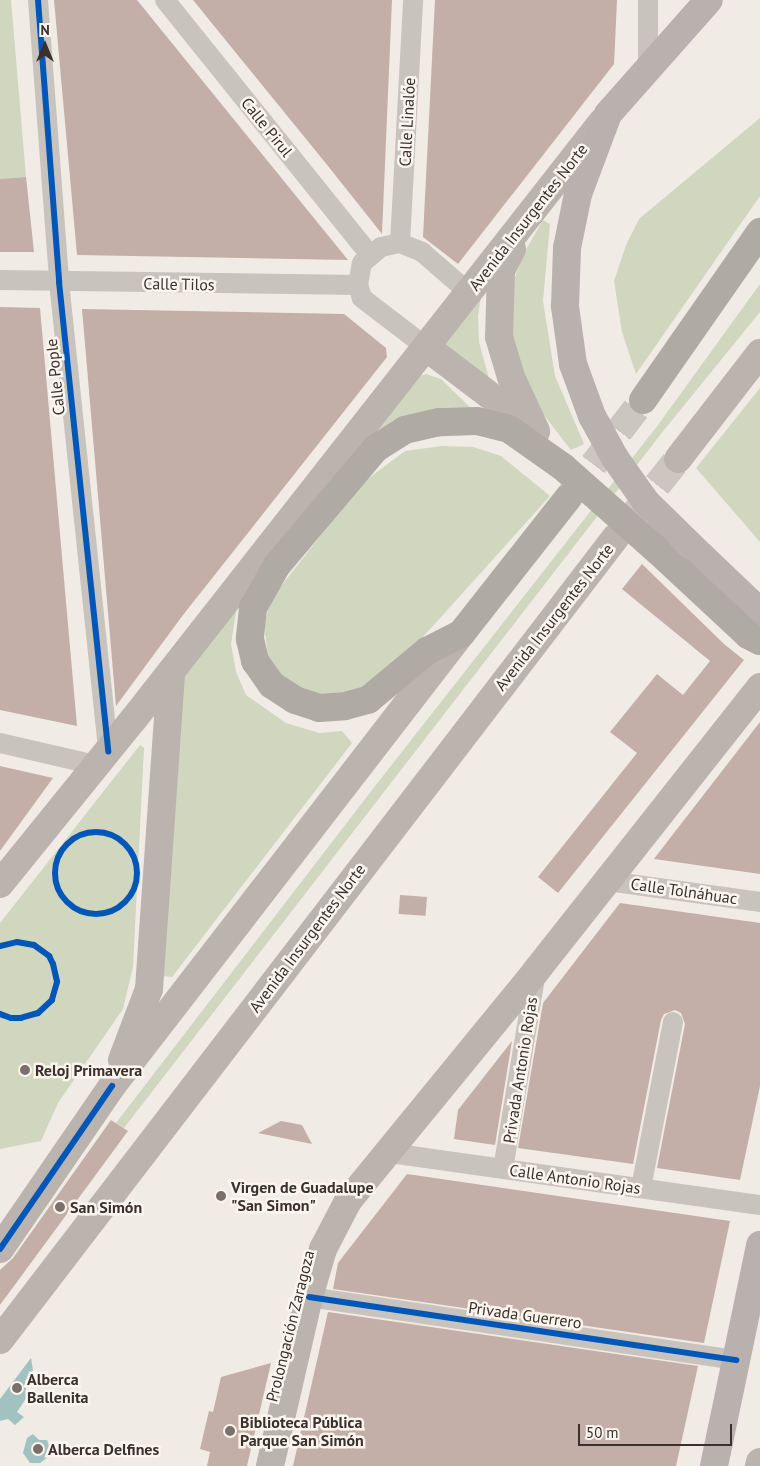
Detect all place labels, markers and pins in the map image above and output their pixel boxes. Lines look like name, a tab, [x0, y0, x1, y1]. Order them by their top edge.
place label: Reloj Primavera	[35, 1060, 142, 1080]
marker: Reloj Primavera	[19, 1064, 31, 1076]
place label: Virgen de Guadalupe "San Simon"	[231, 1177, 374, 1215]
marker: Virgen de Guadalupe "San Simon"	[215, 1190, 227, 1202]
place label: San Simón	[70, 1197, 142, 1217]
marker: San Simón	[54, 1201, 66, 1213]
place label: Alberca Ballenita	[27, 1369, 88, 1407]
marker: Alberca Ballenita	[11, 1382, 23, 1394]
place label: Biblioteca Pública Parque San Simón	[240, 1412, 364, 1450]
marker: Biblioteca Pública Parque San Simón	[224, 1425, 236, 1437]
place label: Alberca Delfines	[48, 1439, 159, 1459]
marker: Alberca Delfines	[32, 1443, 44, 1455]

